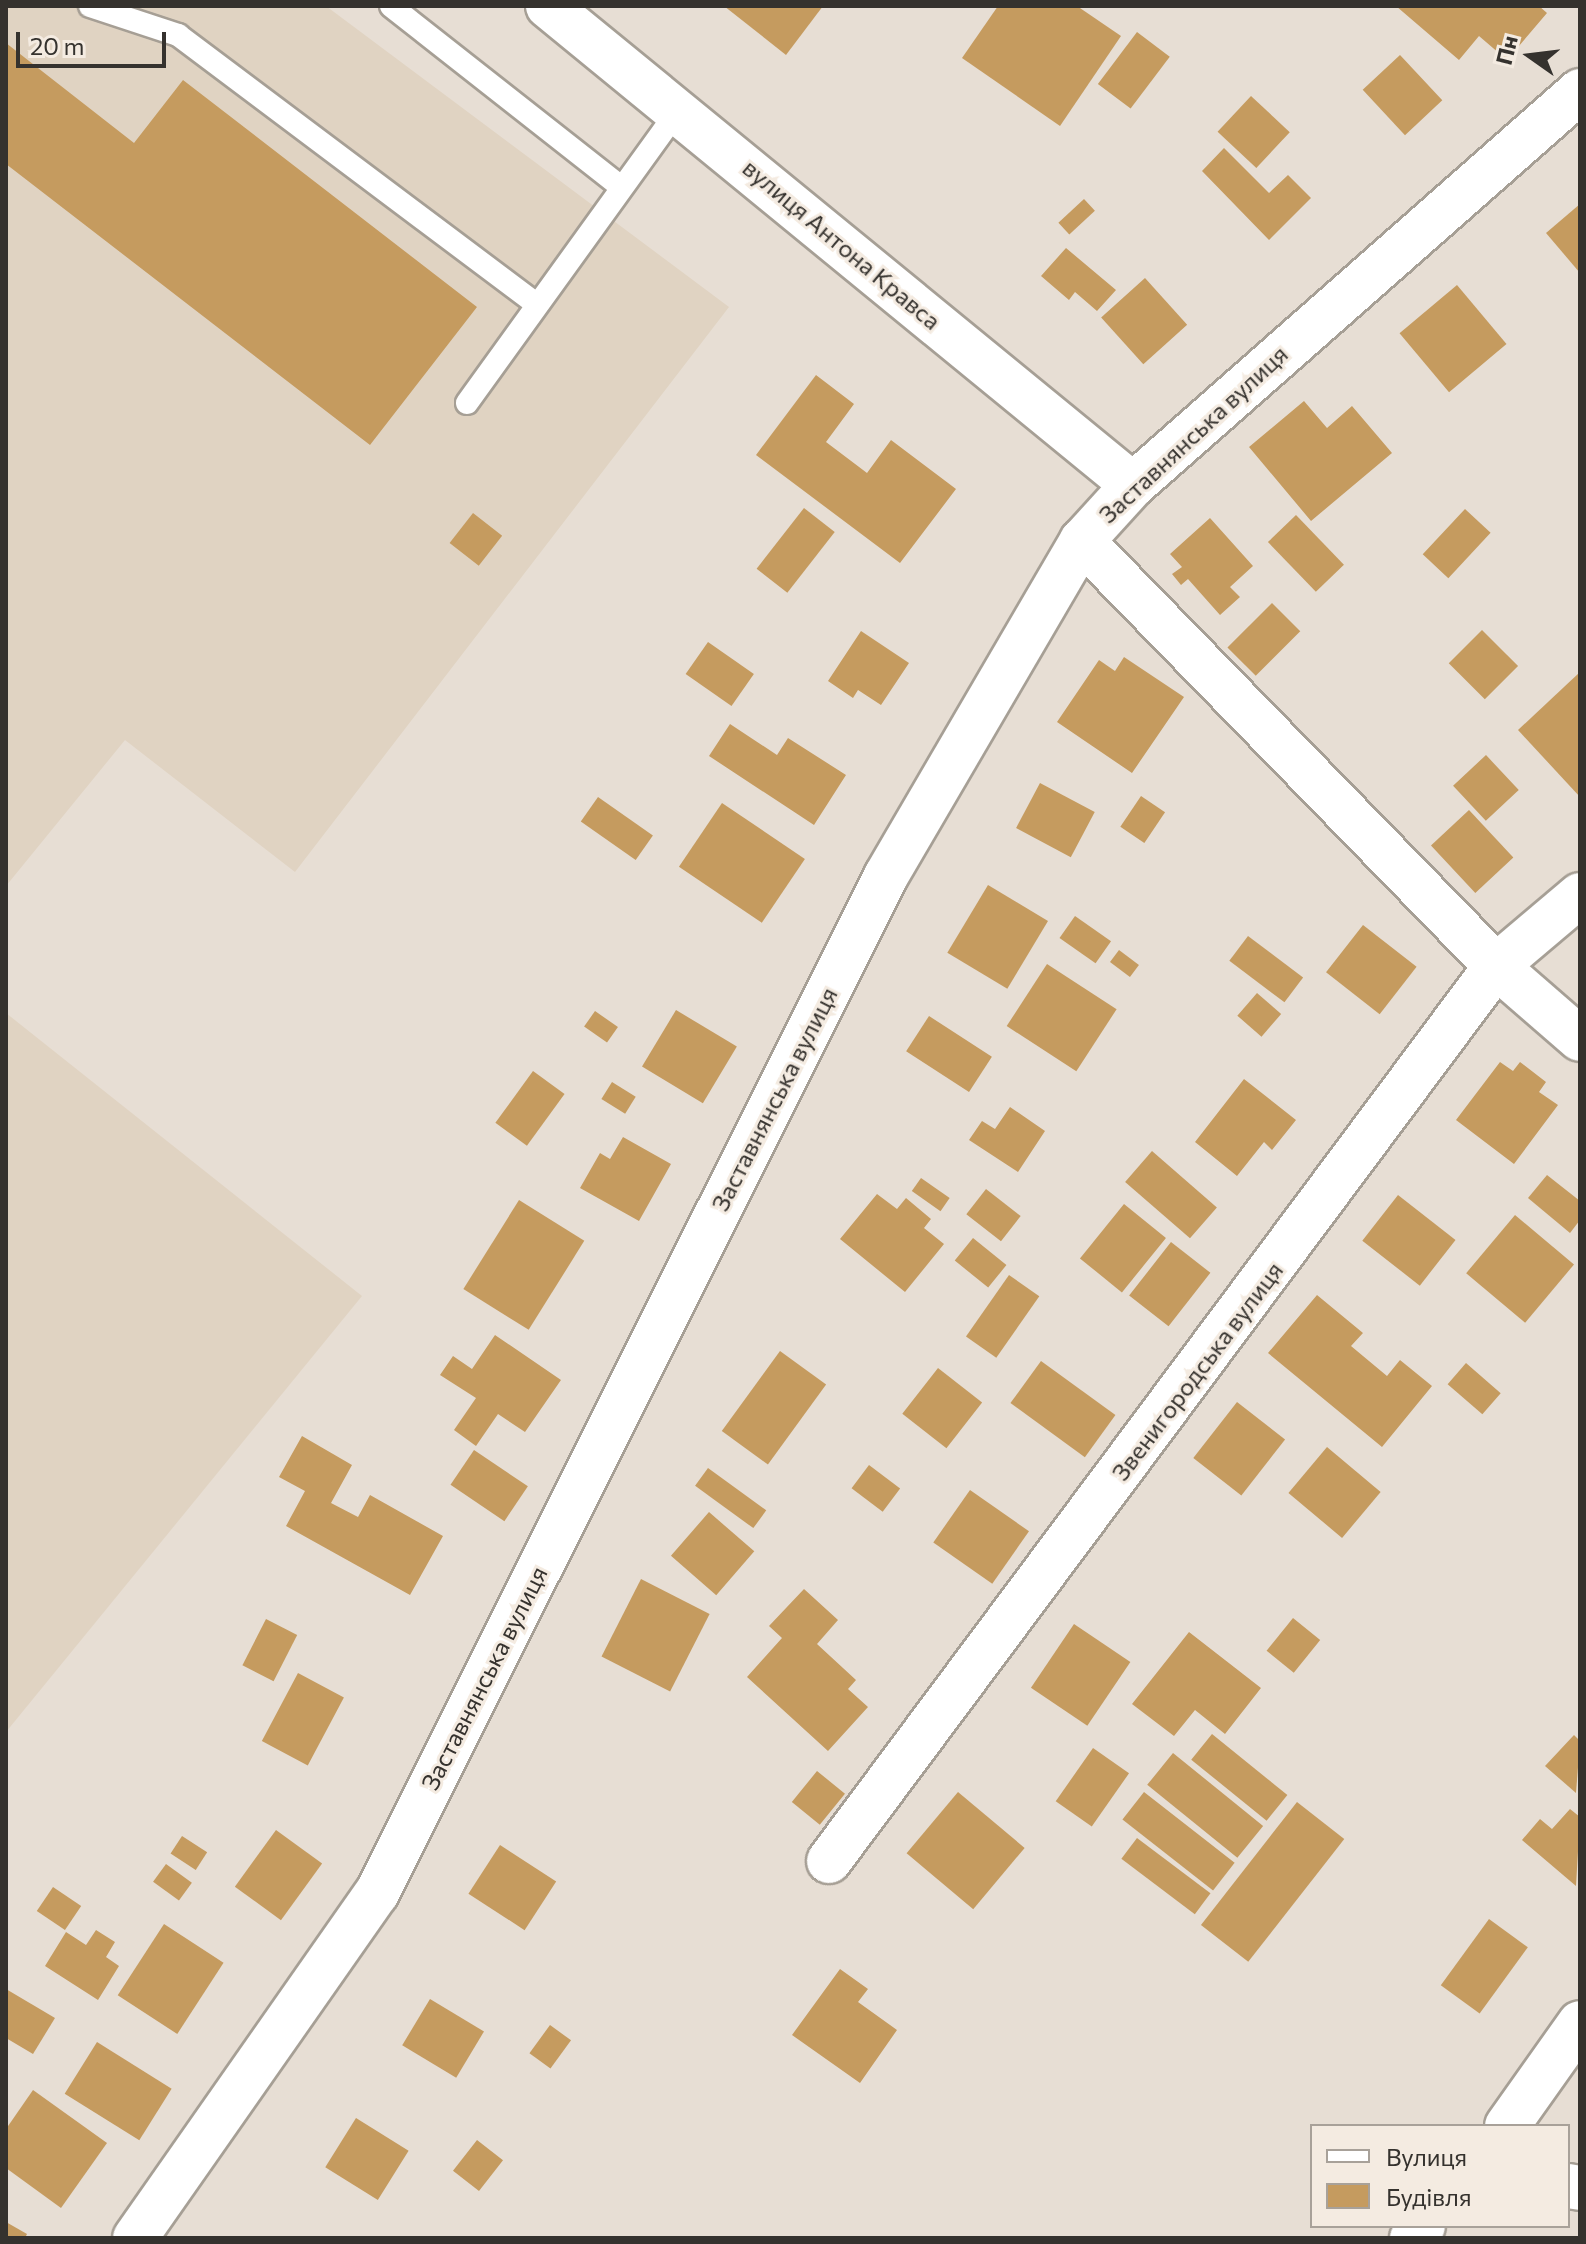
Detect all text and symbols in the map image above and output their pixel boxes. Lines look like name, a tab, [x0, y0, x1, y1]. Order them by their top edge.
scale bar	[20, 16, 170, 66]
north arrow	[1490, 16, 1570, 96]
text: 20 m	[30, 31, 84, 60]
text: Пн	[1490, 33, 1523, 67]
street label: вулиця Антона Кравса	[737, 153, 947, 335]
street label: Заставнянська вулиця	[1093, 339, 1293, 529]
street label: Заставнянська вулиця	[705, 982, 843, 1216]
street label: Звенигородська вулиця	[1105, 1256, 1289, 1486]
street label: Заставнянська вулиця	[415, 1561, 553, 1795]
legend	[1310, 2124, 1570, 2228]
text: Вулиця	[1386, 2142, 1467, 2171]
text: Будівля	[1386, 2182, 1472, 2211]

